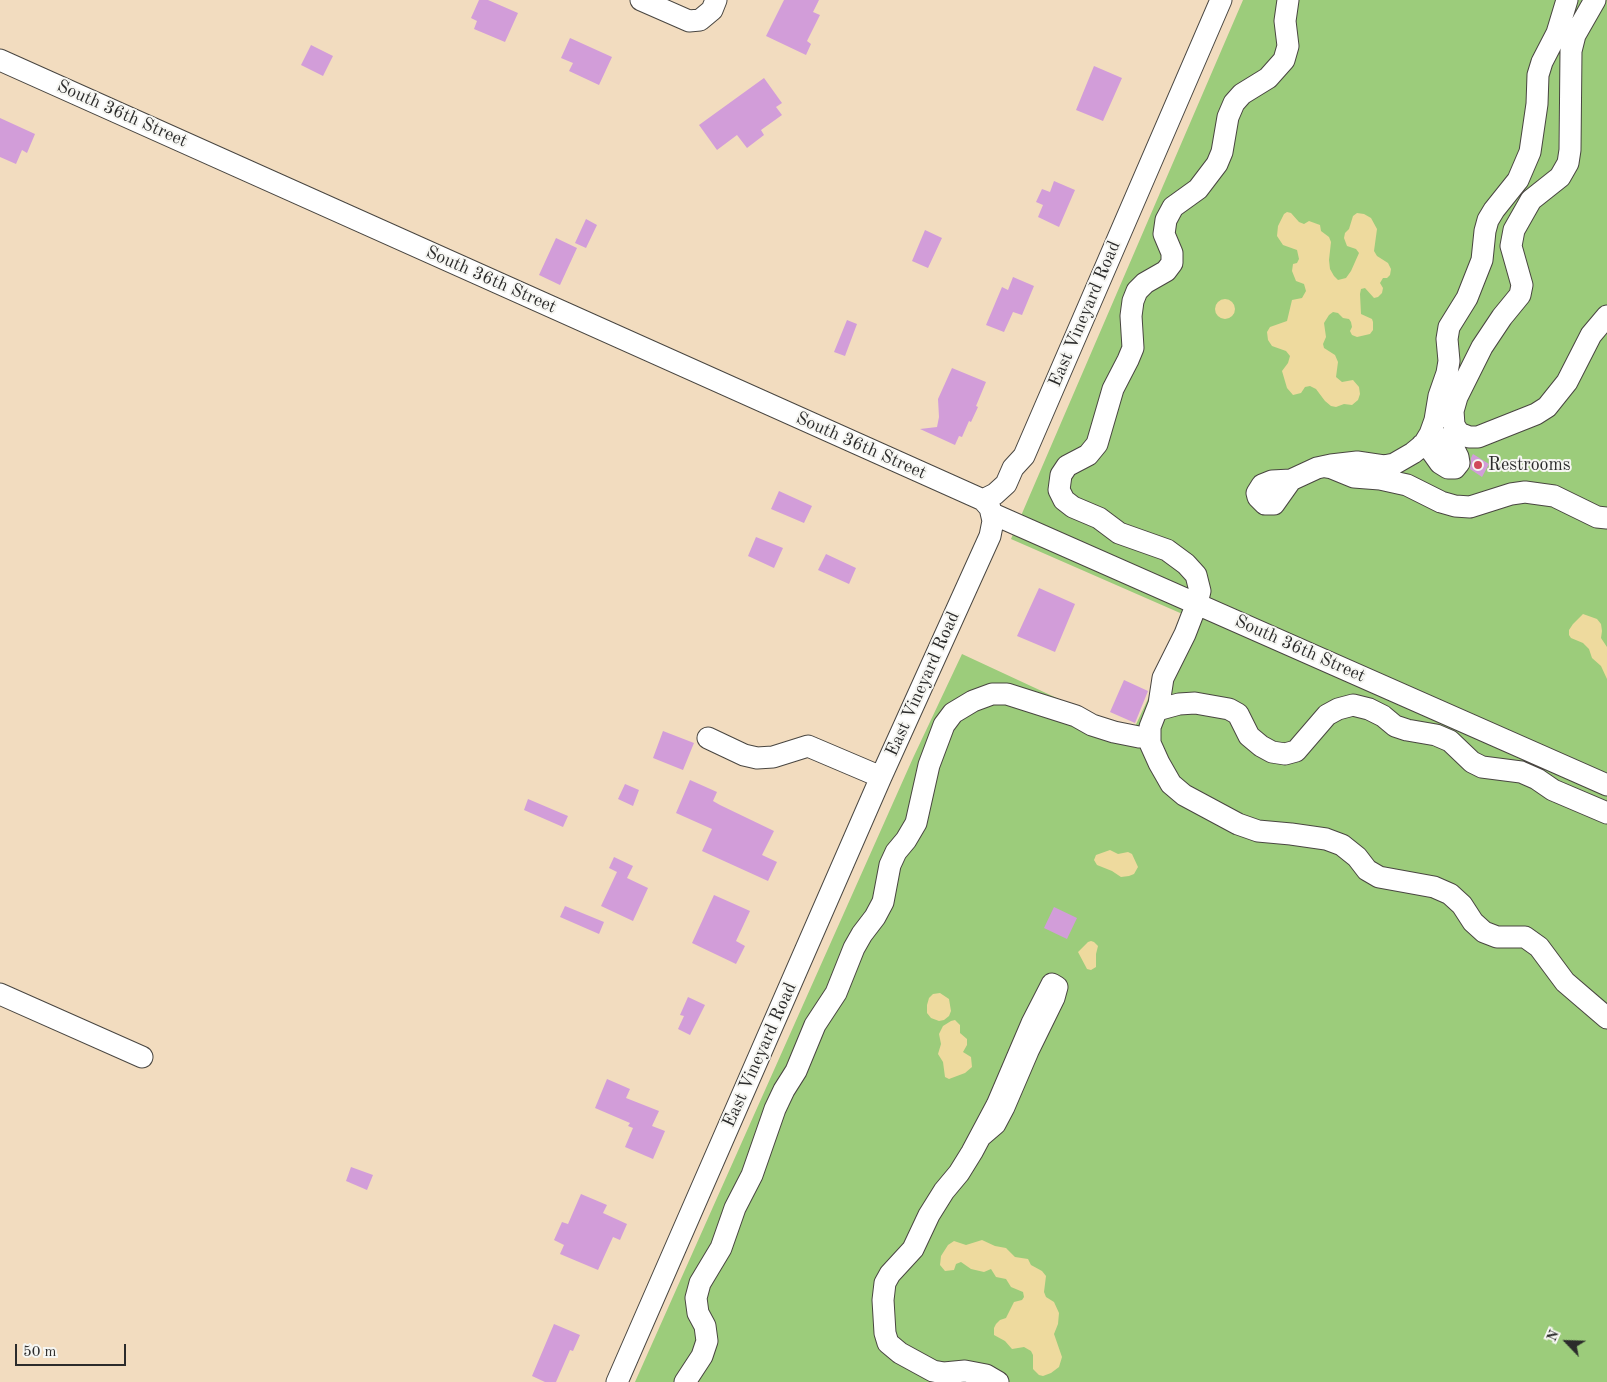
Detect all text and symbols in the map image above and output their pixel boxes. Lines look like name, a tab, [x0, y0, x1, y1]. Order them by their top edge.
street label: South 36th Street	[53, 76, 191, 152]
street label: East Vineyard Road	[1045, 238, 1125, 390]
street label: South 36th Street	[422, 242, 560, 318]
street label: South 36th Street	[792, 408, 930, 484]
place label: Restrooms	[1488, 454, 1571, 476]
marker: Restrooms	[1472, 459, 1484, 471]
street label: East Vineyard Road	[881, 608, 965, 760]
street label: South 36th Street	[1231, 611, 1369, 687]
street label: East Vineyard Road	[718, 979, 802, 1131]
north arrow	[1542, 1317, 1592, 1367]
text: N	[1545, 1328, 1562, 1344]
scale bar	[18, 1334, 129, 1366]
text: 50 m	[23, 1345, 57, 1360]

